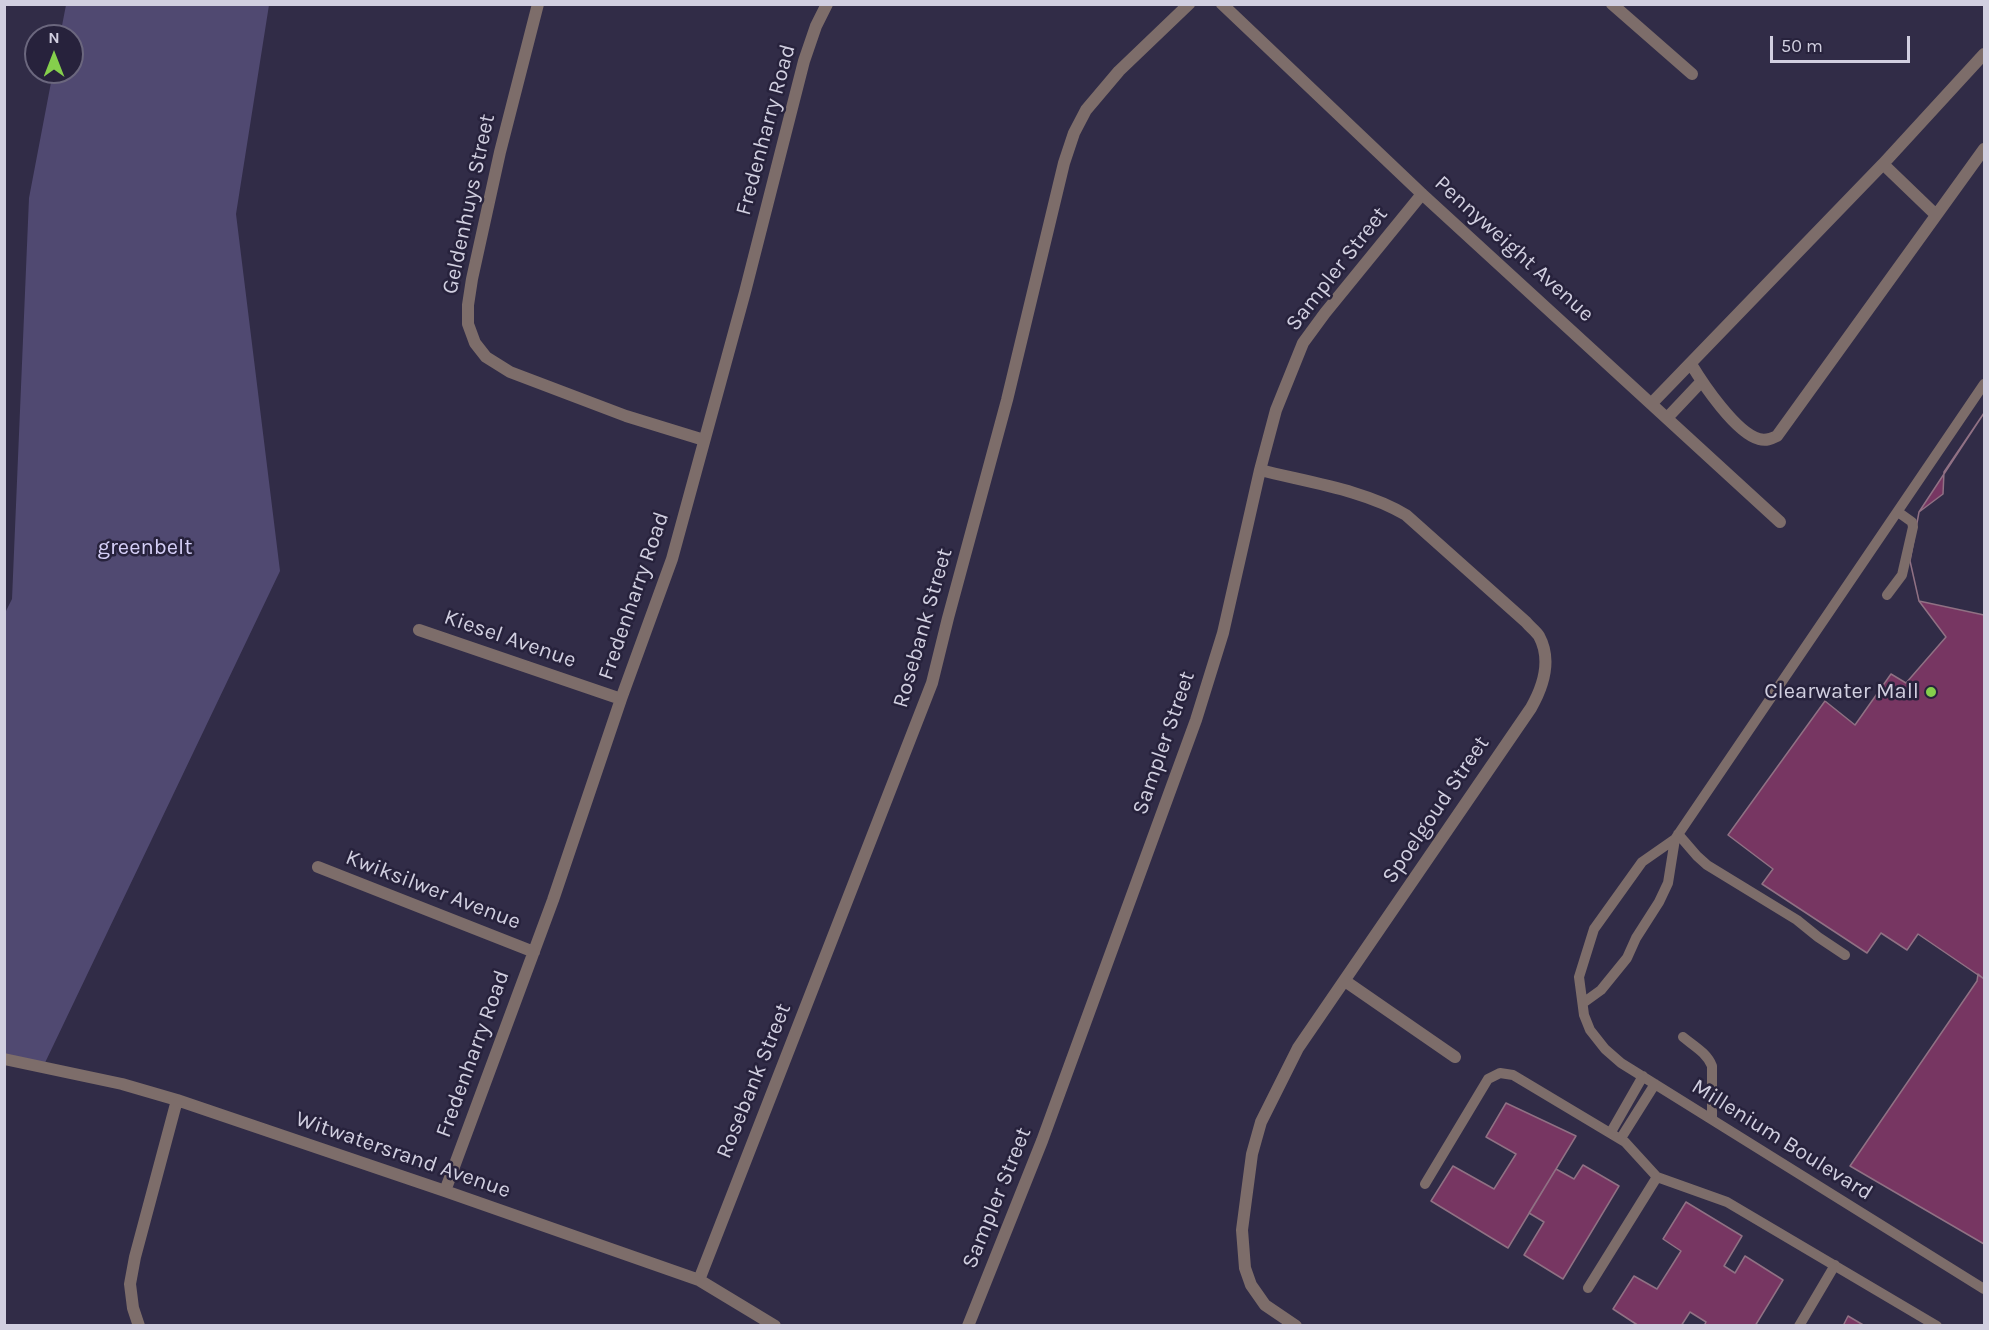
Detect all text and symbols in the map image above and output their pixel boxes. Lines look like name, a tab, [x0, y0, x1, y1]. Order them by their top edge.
north arrow	[24, 24, 84, 84]
scale bar	[1773, 24, 1912, 62]
text: N	[48, 28, 60, 47]
text: 50 m	[1781, 35, 1823, 57]
street label: Fredenharry Road	[731, 42, 801, 218]
street label: Geldenhuys Street	[437, 112, 501, 296]
street label: Pennyweight Avenue	[1429, 170, 1599, 328]
street label: Sampler Street	[1280, 202, 1394, 336]
street label: Fredenharry Road	[593, 509, 675, 683]
park label: greenbelt	[97, 535, 193, 561]
street label: Rosebank Street	[888, 545, 958, 711]
street label: Kiesel Avenue	[441, 604, 579, 674]
street label: Sampler Street	[1127, 668, 1201, 818]
place label: Clearwater Mall	[1764, 679, 1919, 705]
marker: Clearwater Mall	[1924, 685, 1938, 699]
street label: Spoelgoud Street	[1377, 731, 1495, 889]
street label: Kwiksilwer Avenue	[342, 844, 524, 936]
street label: Fredenharry Road	[431, 967, 515, 1141]
street label: Rosebank Street	[711, 1000, 797, 1162]
street label: Millenium Boulevard	[1687, 1074, 1877, 1206]
street label: Witwatersrand Avenue	[292, 1106, 514, 1204]
street label: Sampler Street	[957, 1124, 1037, 1272]

